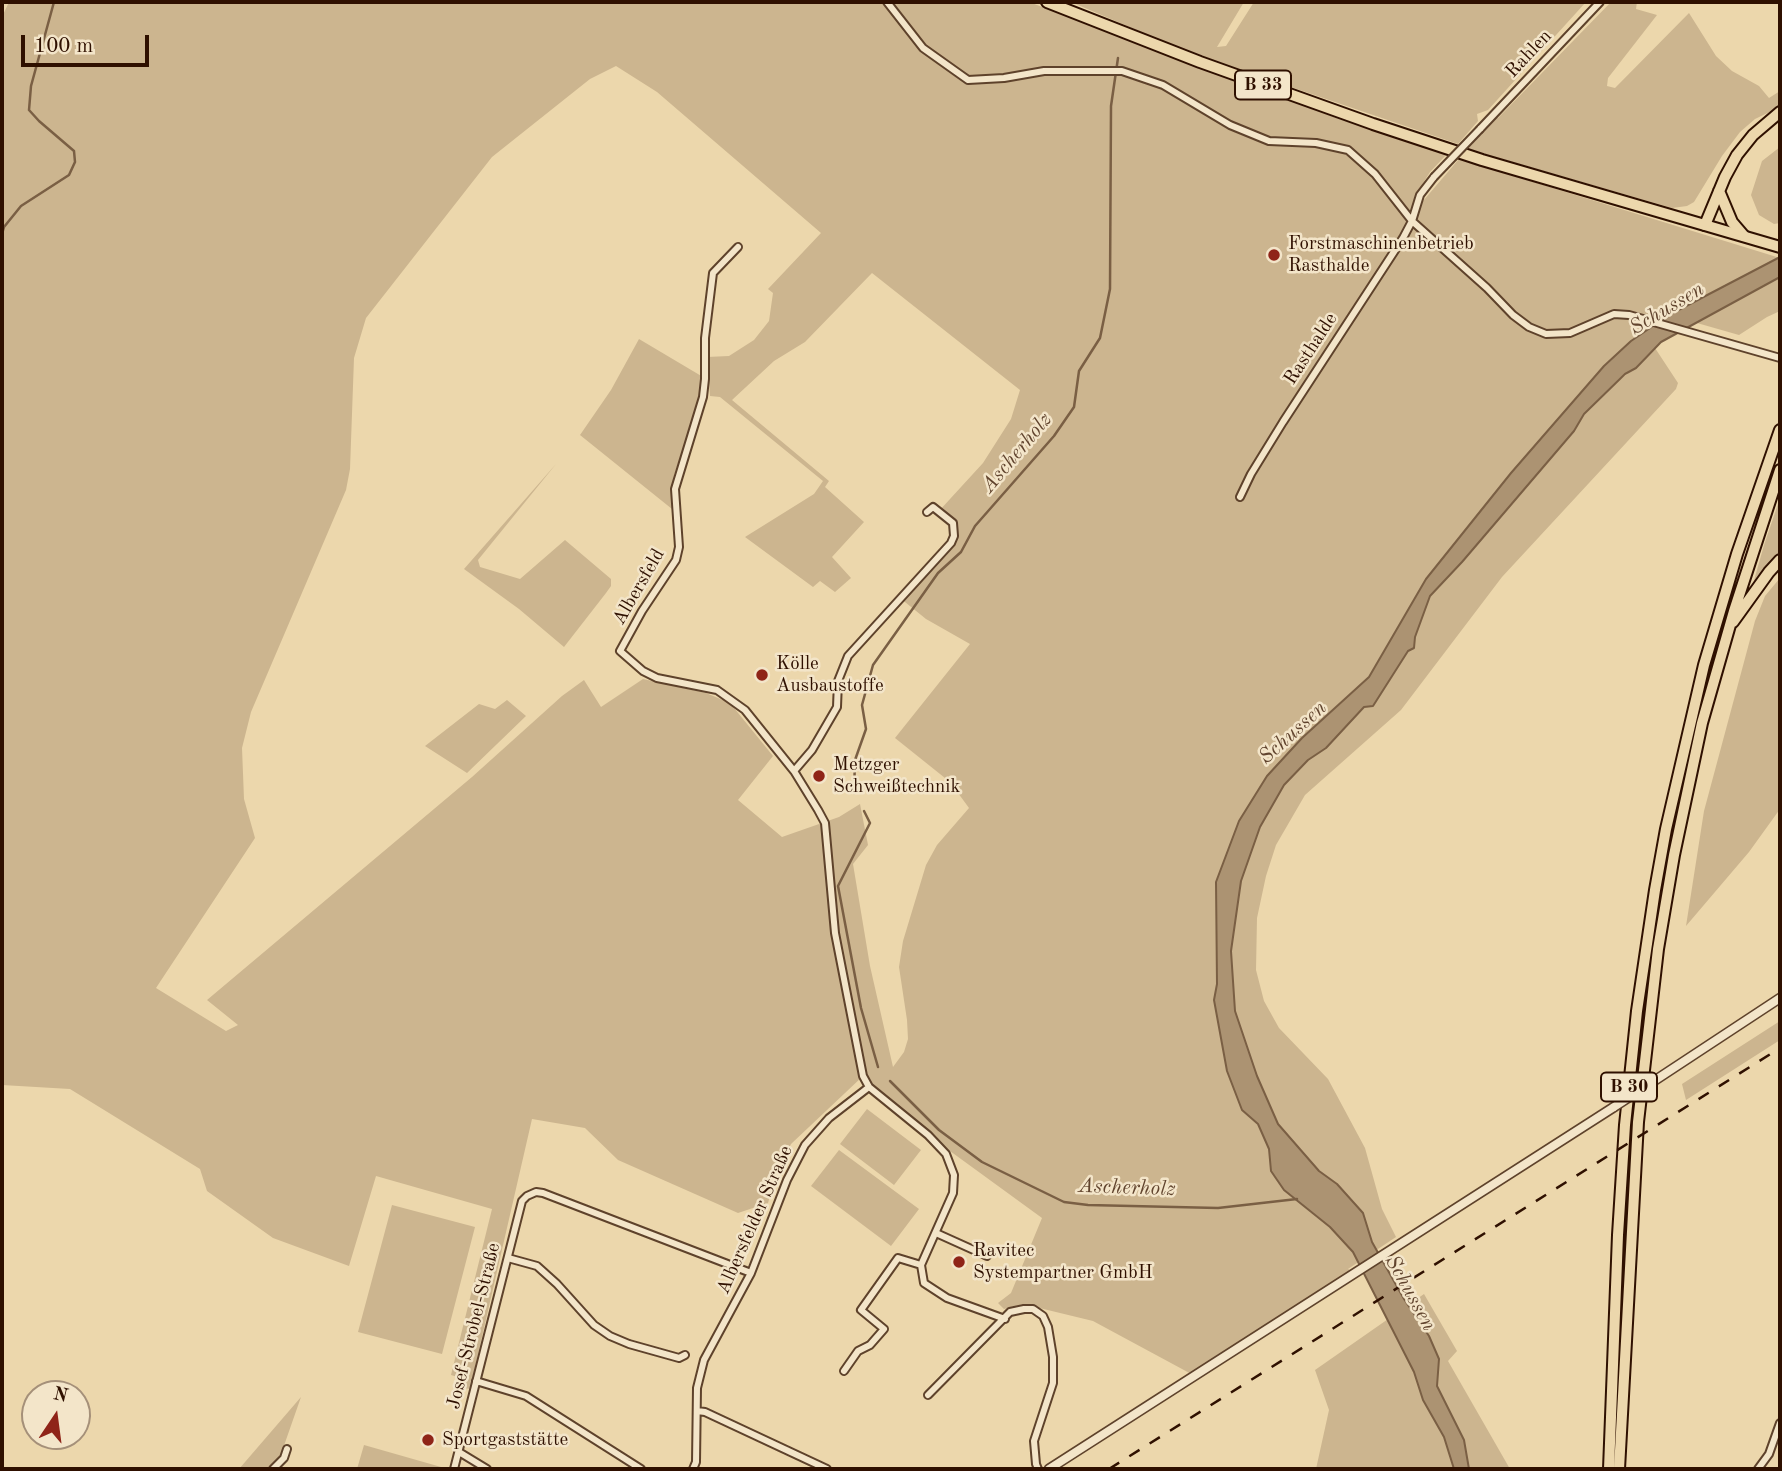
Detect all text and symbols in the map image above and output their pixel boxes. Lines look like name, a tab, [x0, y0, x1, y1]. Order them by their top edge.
scale bar	[24, 21, 152, 65]
street label: Rahlen	[1501, 25, 1557, 83]
text: 100 m	[34, 36, 93, 57]
road number: B 33	[1235, 70, 1291, 100]
place label: Forstmaschinenbetrieb Rasthalde	[1288, 233, 1474, 277]
marker: Forstmaschinenbetrieb Rasthalde	[1266, 247, 1282, 263]
water label: Schussen	[1625, 277, 1709, 341]
street label: Rasthalde	[1279, 309, 1343, 389]
water label: Ascherholz	[976, 408, 1058, 498]
street label: Albersfeld	[608, 545, 670, 629]
place label: Kölle Ausbaustoffe	[776, 653, 884, 697]
marker: Kölle Ausbaustoffe	[754, 667, 770, 683]
water label: Schussen	[1254, 696, 1332, 770]
place label: Metzger Schweißtechnik	[833, 754, 960, 798]
marker: Metzger Schweißtechnik	[811, 768, 827, 784]
road number: B 30	[1601, 1072, 1657, 1102]
street label: Albersfelder Straße	[712, 1142, 798, 1298]
water label: Ascherholz	[1078, 1174, 1176, 1202]
street label: Josef-Strobel-Straße	[442, 1240, 506, 1412]
place label: Ravitec Systempartner GmbH	[973, 1240, 1153, 1284]
water label: Schussen	[1379, 1251, 1441, 1335]
marker: Ravitec Systempartner GmbH	[951, 1254, 967, 1270]
north arrow	[21, 1380, 91, 1450]
text: N	[51, 1385, 70, 1407]
place label: Sportgaststätte	[442, 1429, 568, 1451]
marker: Sportgaststätte	[420, 1432, 436, 1448]

